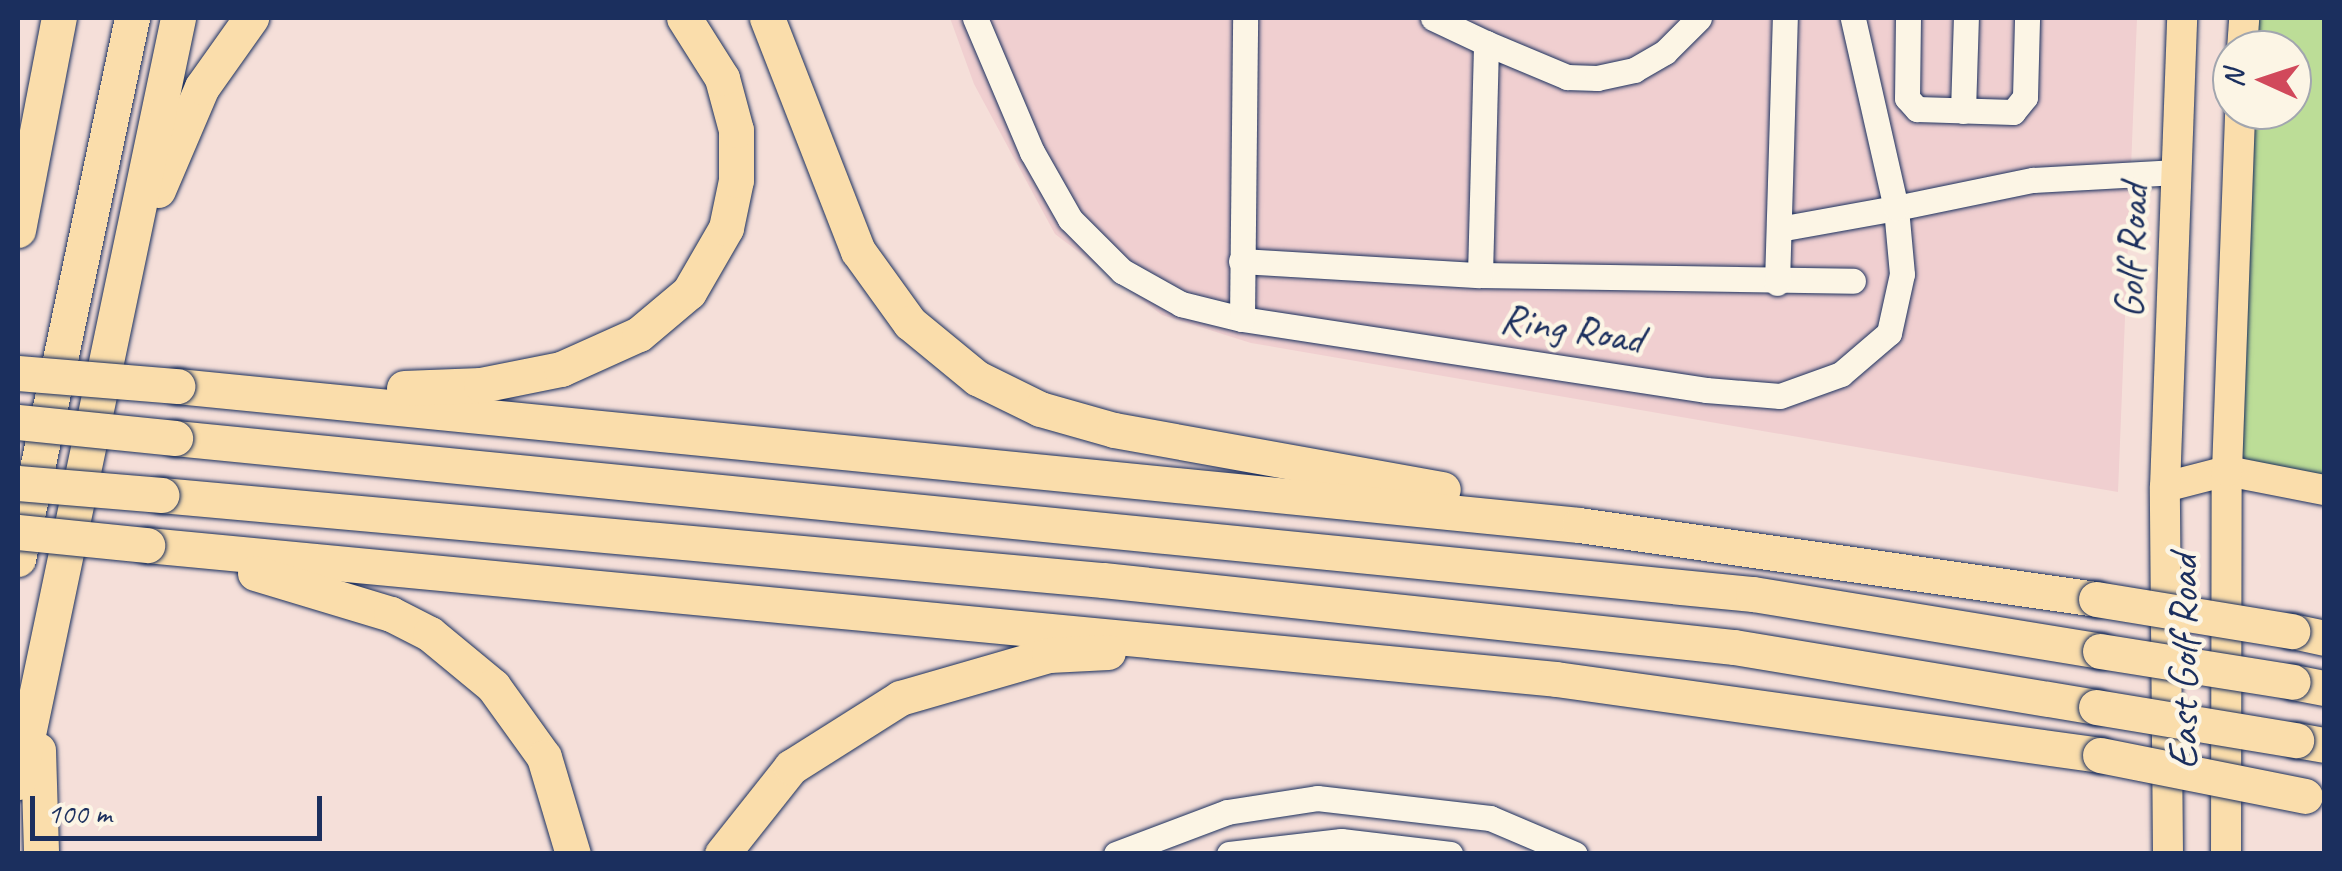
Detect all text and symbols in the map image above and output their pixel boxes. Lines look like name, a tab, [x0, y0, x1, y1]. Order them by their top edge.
north arrow	[2212, 30, 2312, 130]
text: N	[2216, 69, 2251, 88]
street label: Golf Road	[2104, 183, 2160, 319]
street label: Ring Road	[1497, 293, 1647, 365]
street label: East Golf Road	[2159, 555, 2209, 769]
scale bar	[35, 776, 328, 838]
text: 100 m	[47, 794, 112, 832]

